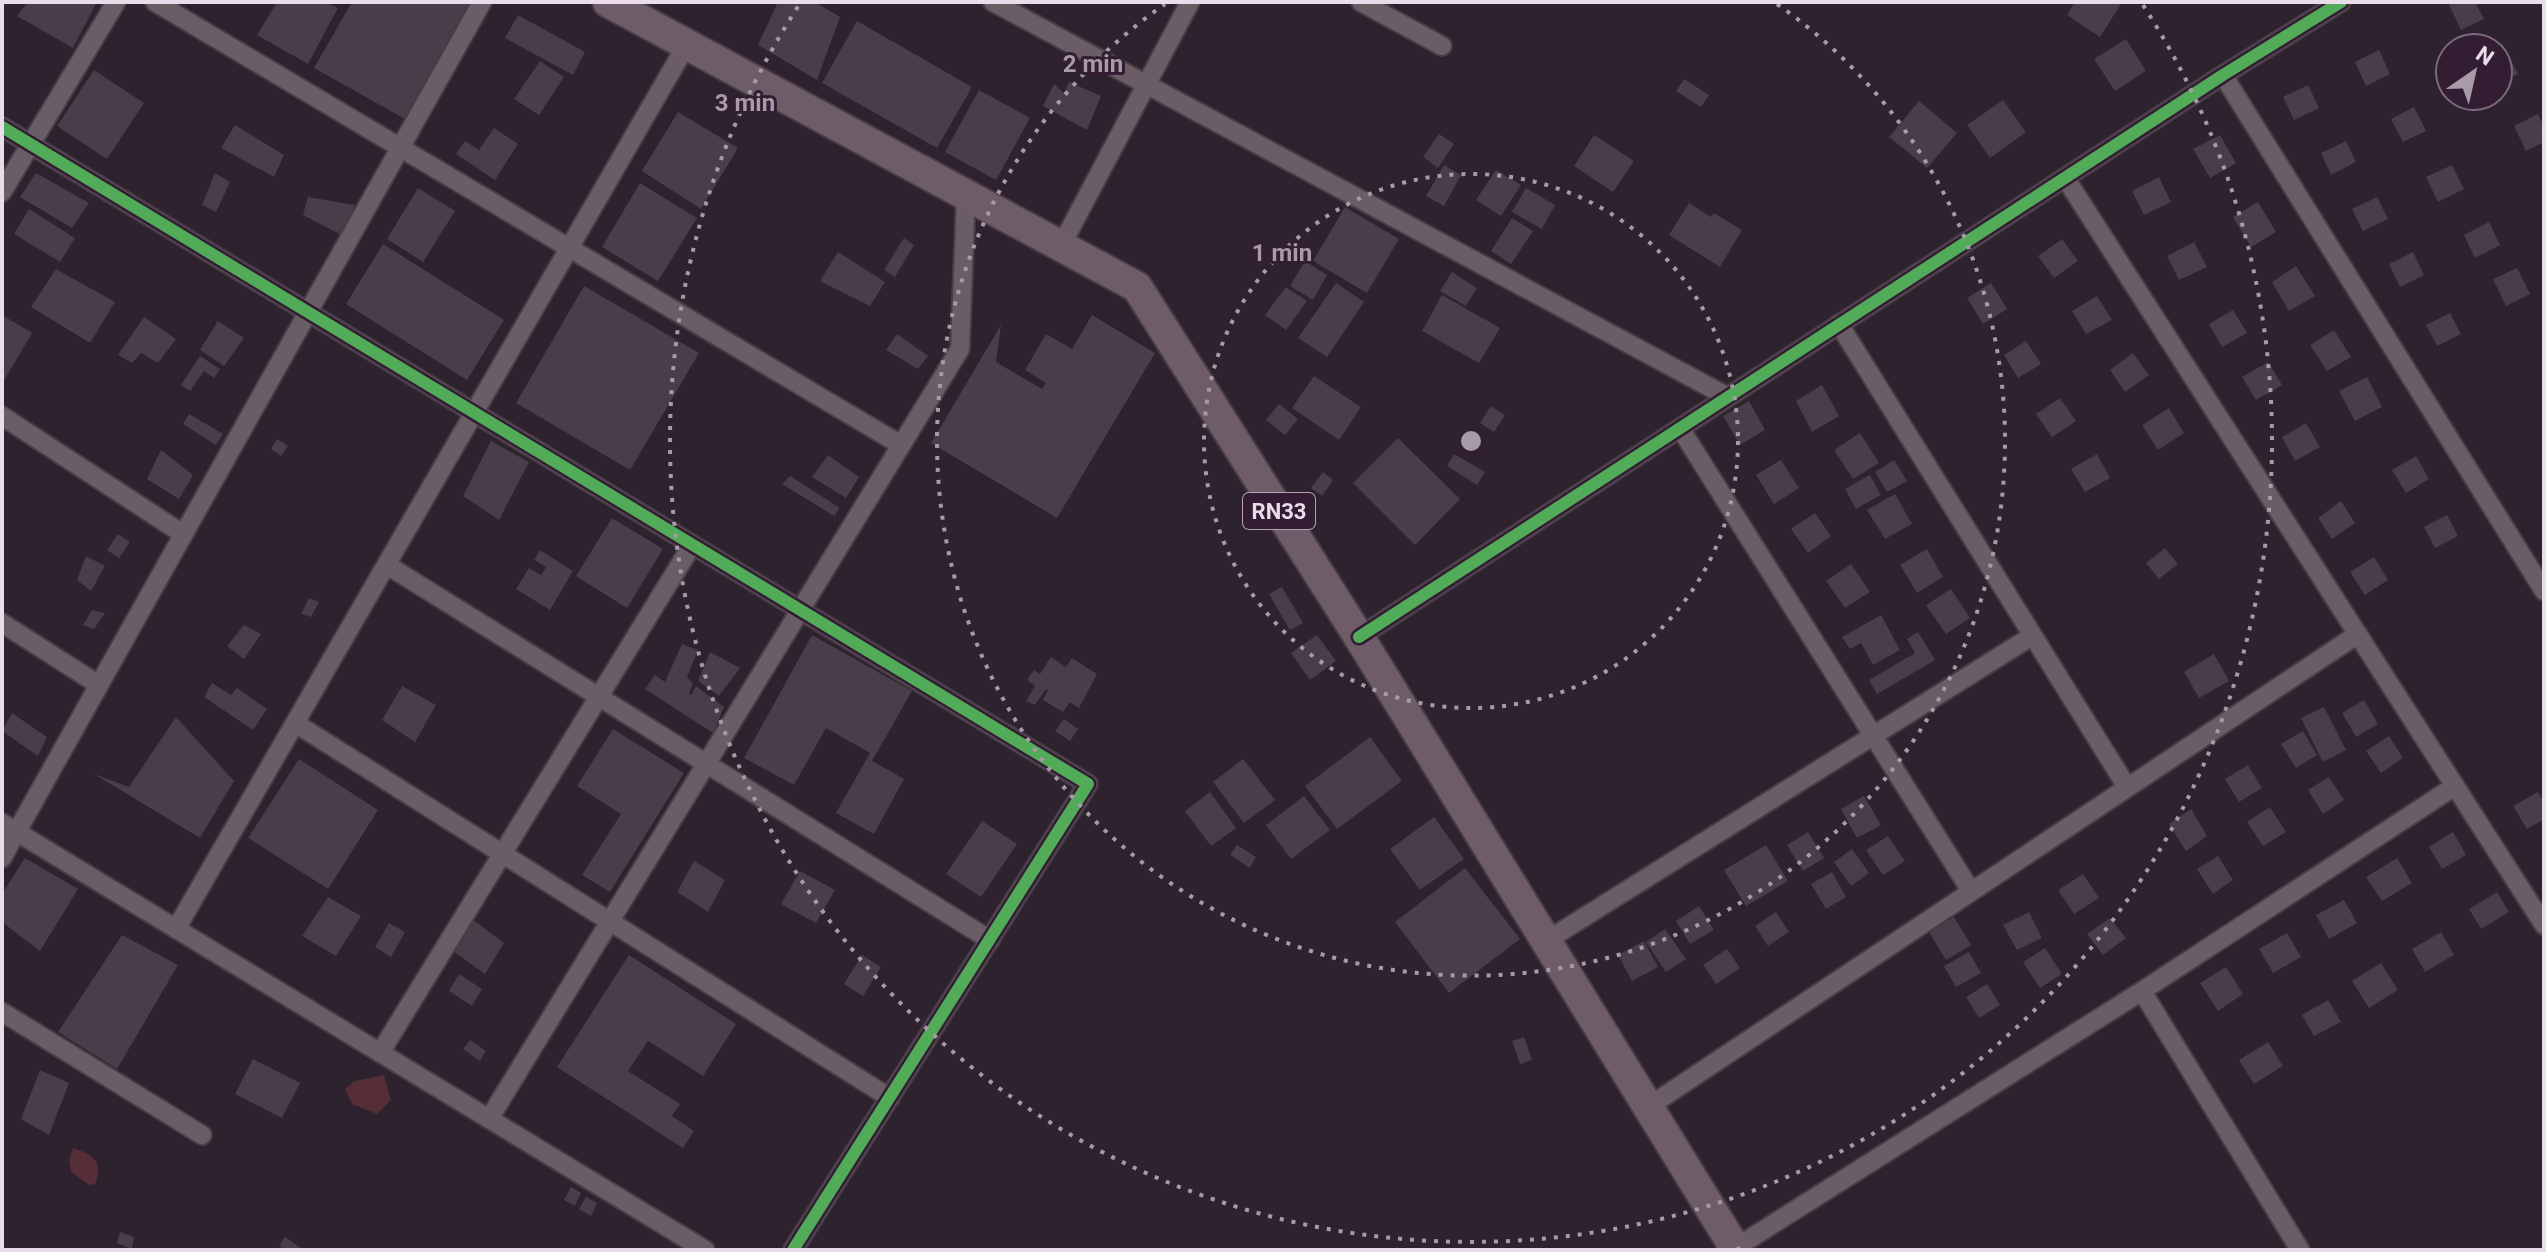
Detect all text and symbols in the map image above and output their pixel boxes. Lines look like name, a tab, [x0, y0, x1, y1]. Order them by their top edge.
north arrow	[2434, 32, 2514, 112]
text: N	[2471, 41, 2498, 71]
text: 2 min	[1063, 50, 1123, 78]
text: 3 min	[715, 89, 775, 117]
text: 1 min	[1252, 239, 1312, 267]
centre of rings	[1457, 427, 1485, 455]
road number: RN33	[1243, 493, 1315, 529]

